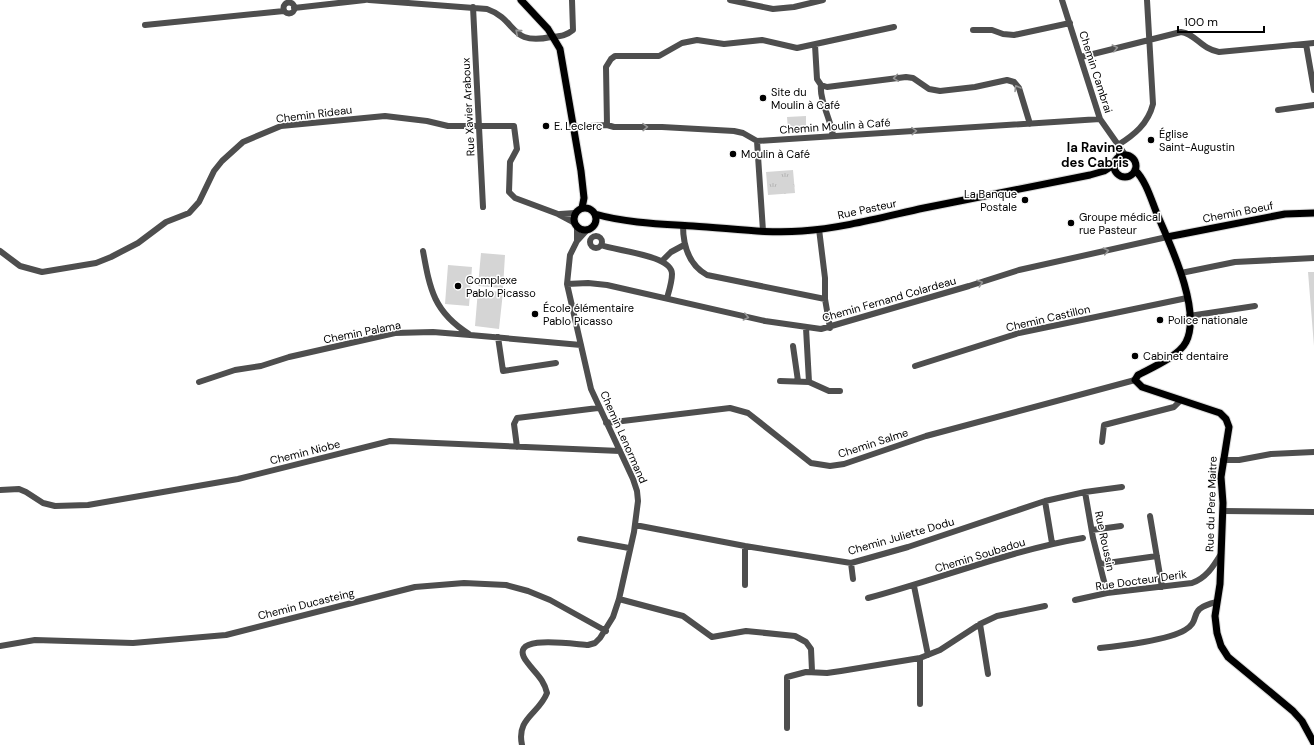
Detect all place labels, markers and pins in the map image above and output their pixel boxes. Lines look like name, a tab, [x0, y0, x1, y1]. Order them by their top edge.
place label: Site du Moulin à Café	[771, 85, 840, 112]
marker: Site du Moulin à Café	[758, 93, 768, 103]
place label: E. Leclerc	[554, 119, 602, 133]
marker: E. Leclerc	[541, 121, 551, 131]
place label: Église Saint-Augustin	[1159, 127, 1235, 154]
marker: Église Saint-Augustin	[1146, 135, 1156, 145]
place label: Moulin à Café	[741, 147, 810, 161]
marker: Moulin à Café	[728, 149, 738, 159]
place label: La Banque Postale	[964, 187, 1017, 214]
marker: La Banque Postale	[1020, 195, 1030, 205]
place label: Groupe médical rue Pasteur	[1079, 210, 1160, 237]
marker: Groupe médical rue Pasteur	[1066, 218, 1076, 228]
place label: Complexe Pablo Picasso	[466, 273, 536, 300]
marker: Complexe Pablo Picasso	[453, 281, 463, 291]
place label: École élémentaire Pablo Picasso	[543, 301, 634, 328]
marker: École élémentaire Pablo Picasso	[530, 309, 540, 319]
place label: Police nationale	[1168, 313, 1248, 327]
marker: Police nationale	[1155, 315, 1165, 325]
place label: Cabinet dentaire	[1143, 349, 1229, 363]
marker: Cabinet dentaire	[1130, 351, 1140, 361]

